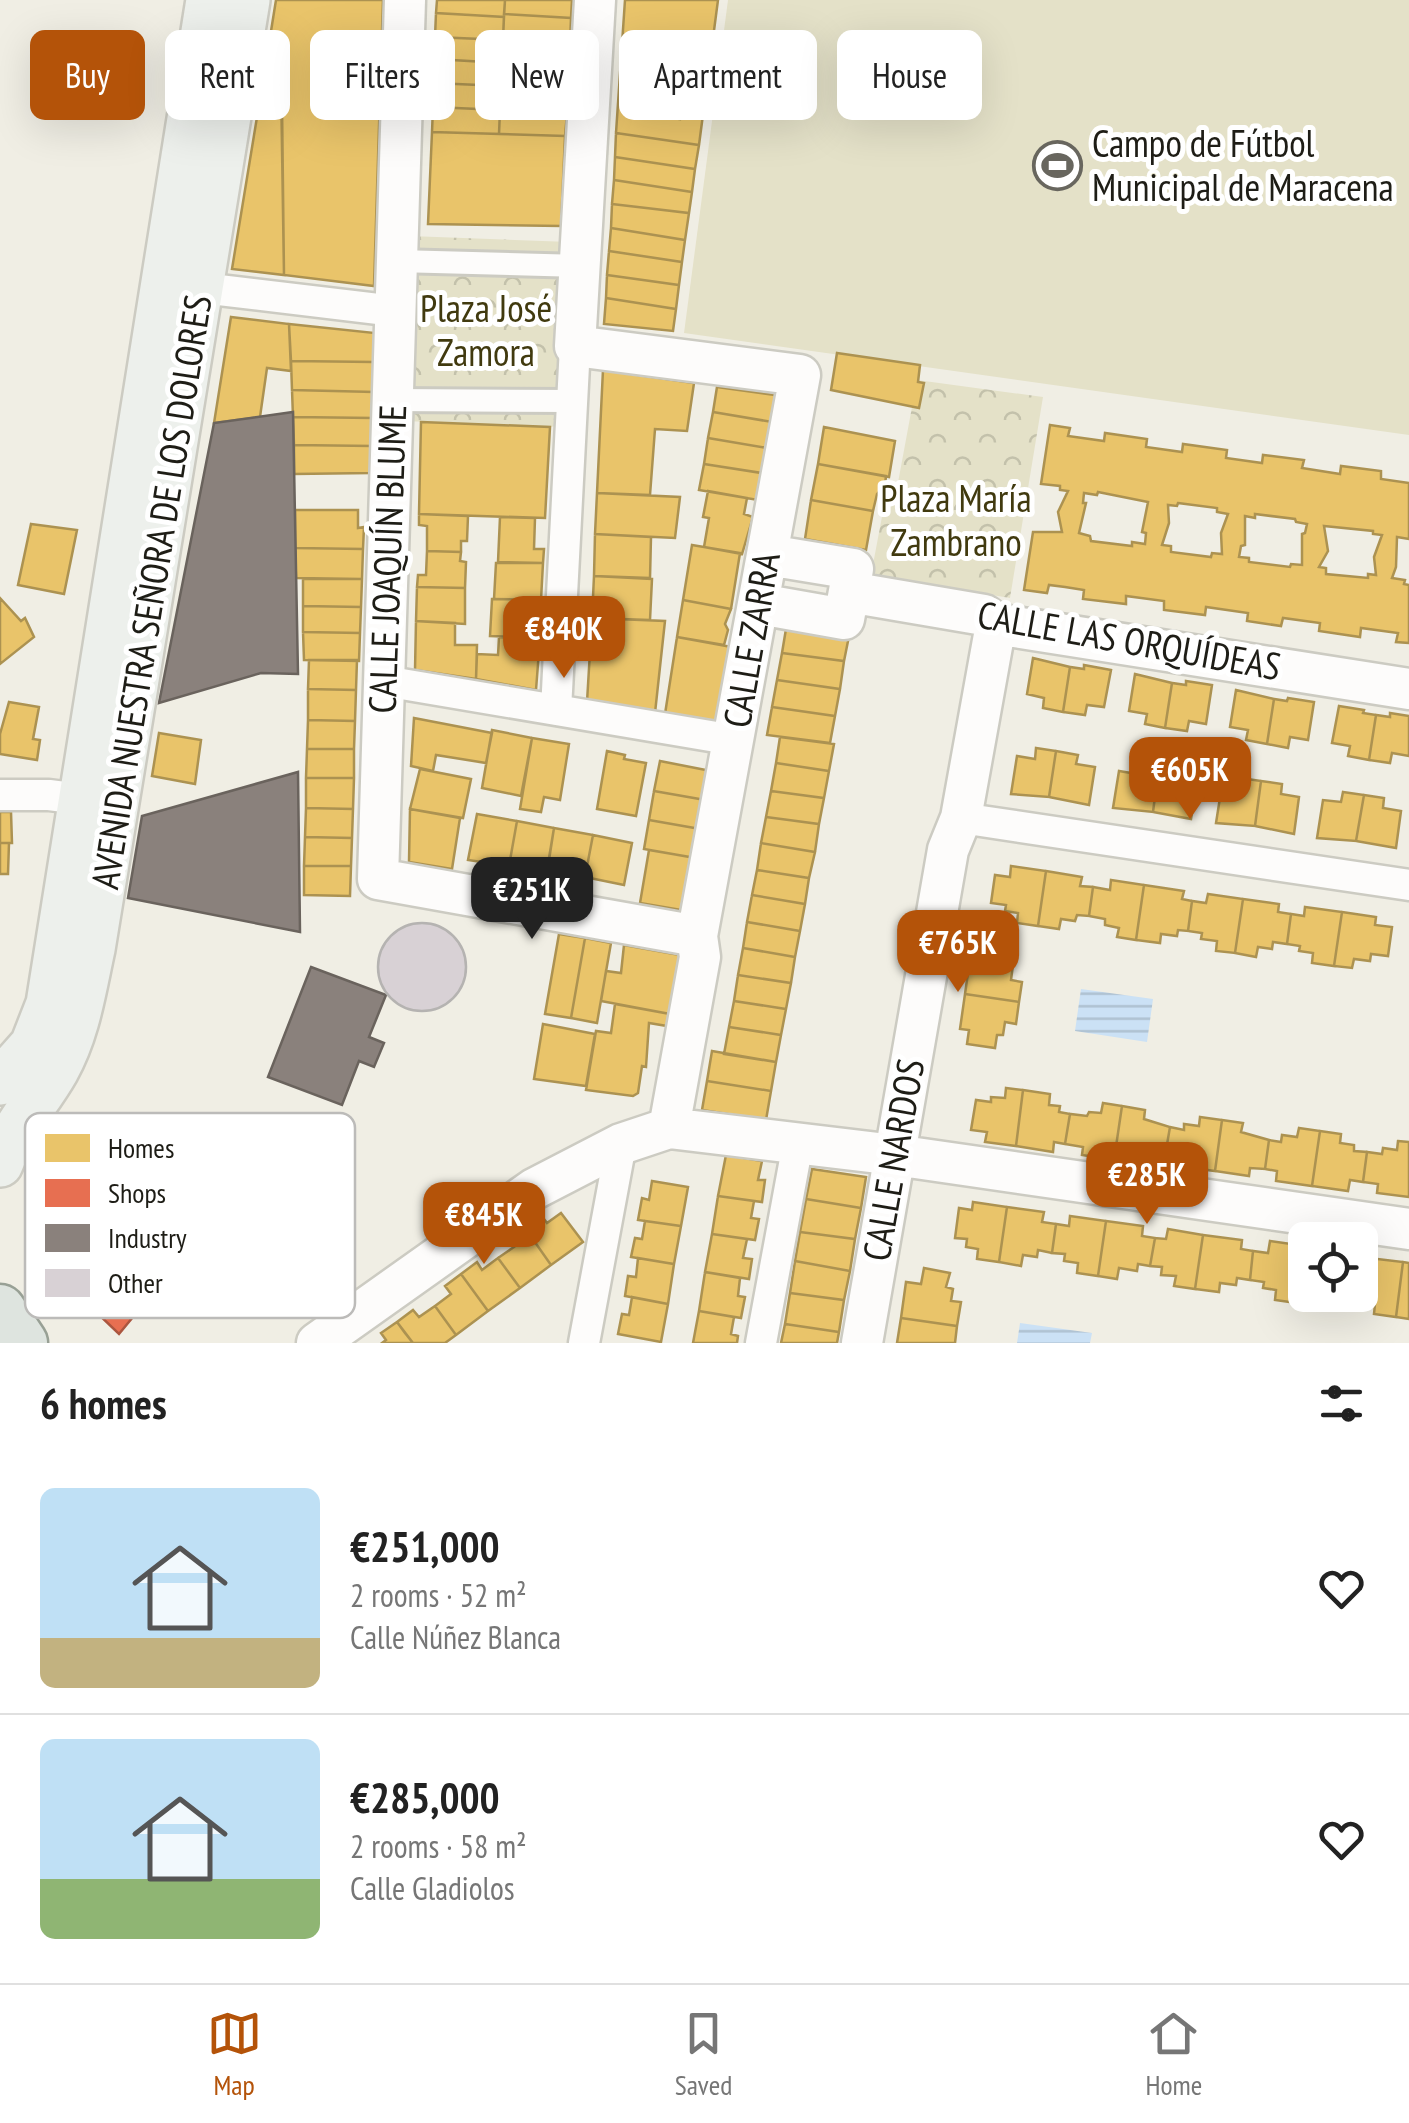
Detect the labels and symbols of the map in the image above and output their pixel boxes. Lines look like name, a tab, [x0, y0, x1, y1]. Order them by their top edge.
place label: Campo de Fútbol Municipal de Maracena	[1092, 118, 1394, 211]
sports icon: Campo de Fútbol Municipal de Maracena	[1031, 140, 1083, 192]
park label: Plaza José Zamora	[420, 283, 552, 376]
street label: AVENIDA NUESTRA SEÑORA DE LOS DOLORES	[79, 291, 222, 892]
street label: CALLE JOAQUÍN BLUME	[357, 404, 416, 714]
park label: Plaza María Zambrano	[880, 473, 1032, 566]
street label: CALLE ZARRA	[711, 548, 790, 731]
street label: CALLE LAS ORQUÍDEAS	[974, 589, 1285, 690]
pin: €840K	[494, 596, 634, 681]
pin: €605K	[1120, 737, 1260, 822]
pin: €251K	[462, 857, 602, 942]
pin: €765K	[888, 910, 1028, 995]
street label: CALLE NARDOS	[851, 1055, 934, 1264]
legend	[25, 1113, 355, 1318]
text: Homes	[108, 1129, 174, 1166]
pin: €285K	[1077, 1142, 1217, 1227]
text: Shops	[108, 1174, 166, 1211]
pin: €845K	[414, 1182, 554, 1267]
text: Industry	[108, 1219, 187, 1256]
text: Other	[108, 1264, 163, 1301]

